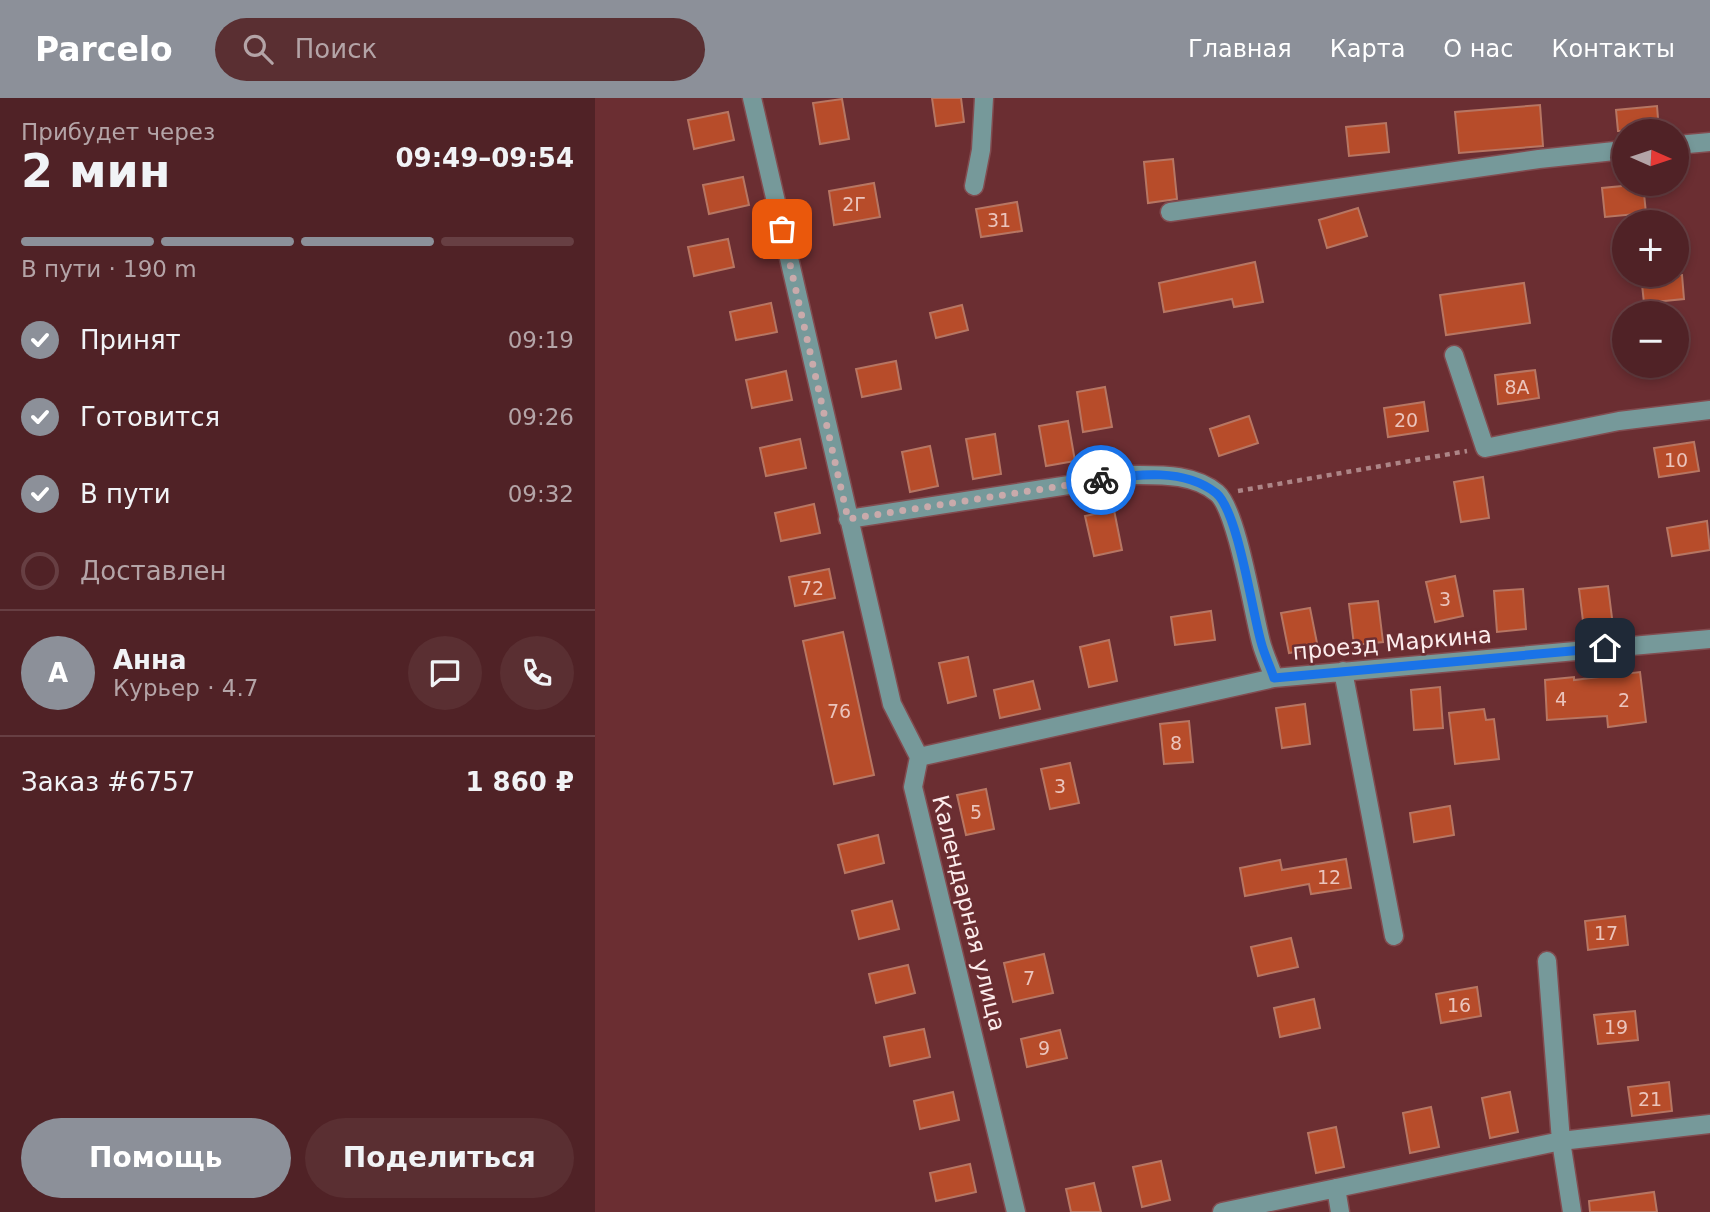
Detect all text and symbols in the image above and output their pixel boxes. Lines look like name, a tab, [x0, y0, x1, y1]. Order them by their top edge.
search box	[215, 18, 705, 81]
text: Parcelo	[35, 30, 173, 69]
icon: search	[239, 30, 277, 68]
text: Поиск	[295, 34, 377, 64]
text: Главная	[1188, 35, 1292, 63]
text: Карта	[1330, 35, 1405, 63]
text: О нас	[1443, 35, 1513, 63]
text: Контакты	[1551, 35, 1675, 63]
text: Прибудет через	[21, 119, 215, 145]
north arrow	[1612, 119, 1689, 196]
map controls	[1612, 119, 1689, 378]
text: 09:49–09:54	[395, 143, 574, 173]
text: 2 мин	[21, 144, 171, 198]
house number: 2Г	[842, 193, 866, 215]
pin	[752, 199, 812, 259]
house number: 31	[987, 209, 1011, 231]
icon: bag	[763, 210, 801, 248]
button: +	[1612, 210, 1689, 287]
text: В пути · 190 m	[21, 256, 197, 282]
button: −	[1612, 301, 1689, 378]
icon: check	[21, 321, 59, 359]
text: Принят	[80, 325, 181, 355]
text: 09:19	[508, 327, 574, 353]
house number: 8А	[1504, 376, 1530, 398]
icon: check	[21, 398, 59, 436]
text: Готовится	[80, 402, 220, 432]
text: 09:26	[508, 404, 574, 430]
house number: 20	[1394, 409, 1418, 431]
courier	[1066, 445, 1136, 515]
house number: 10	[1664, 449, 1688, 471]
icon: bike	[1082, 461, 1120, 499]
icon: check	[21, 475, 59, 513]
text: В пути	[80, 479, 171, 509]
text: 09:32	[508, 481, 574, 507]
text: Доставлен	[80, 556, 227, 586]
house number: 72	[800, 577, 824, 599]
house number: 3	[1439, 588, 1451, 610]
pin	[1575, 618, 1635, 678]
street label: проезд Маркина	[1291, 621, 1493, 665]
icon: home	[1586, 629, 1624, 667]
button: chat	[408, 636, 482, 710]
button: phone	[500, 636, 574, 710]
text: Анна	[113, 645, 187, 675]
text: А	[48, 658, 68, 688]
text: Курьер · 4.7	[113, 675, 258, 701]
house number: 4	[1555, 688, 1567, 710]
house number: 2	[1618, 689, 1630, 711]
house number: 76	[827, 700, 851, 722]
house number: 8	[1170, 732, 1182, 754]
text: Заказ #6757	[21, 767, 195, 797]
text: 1 860 ₽	[465, 767, 574, 797]
house number: 3	[1054, 775, 1066, 797]
street label: Календарная улица	[927, 792, 1011, 1034]
house number: 5	[970, 801, 982, 823]
house number: 12	[1317, 866, 1341, 888]
house number: 17	[1594, 922, 1618, 944]
house number: 7	[1023, 967, 1035, 989]
house number: 16	[1447, 994, 1471, 1016]
house number: 19	[1604, 1016, 1628, 1038]
house number: 9	[1038, 1037, 1050, 1059]
house number: 21	[1638, 1088, 1662, 1110]
button: Помощь	[21, 1118, 291, 1198]
button: Поделиться	[305, 1118, 574, 1198]

